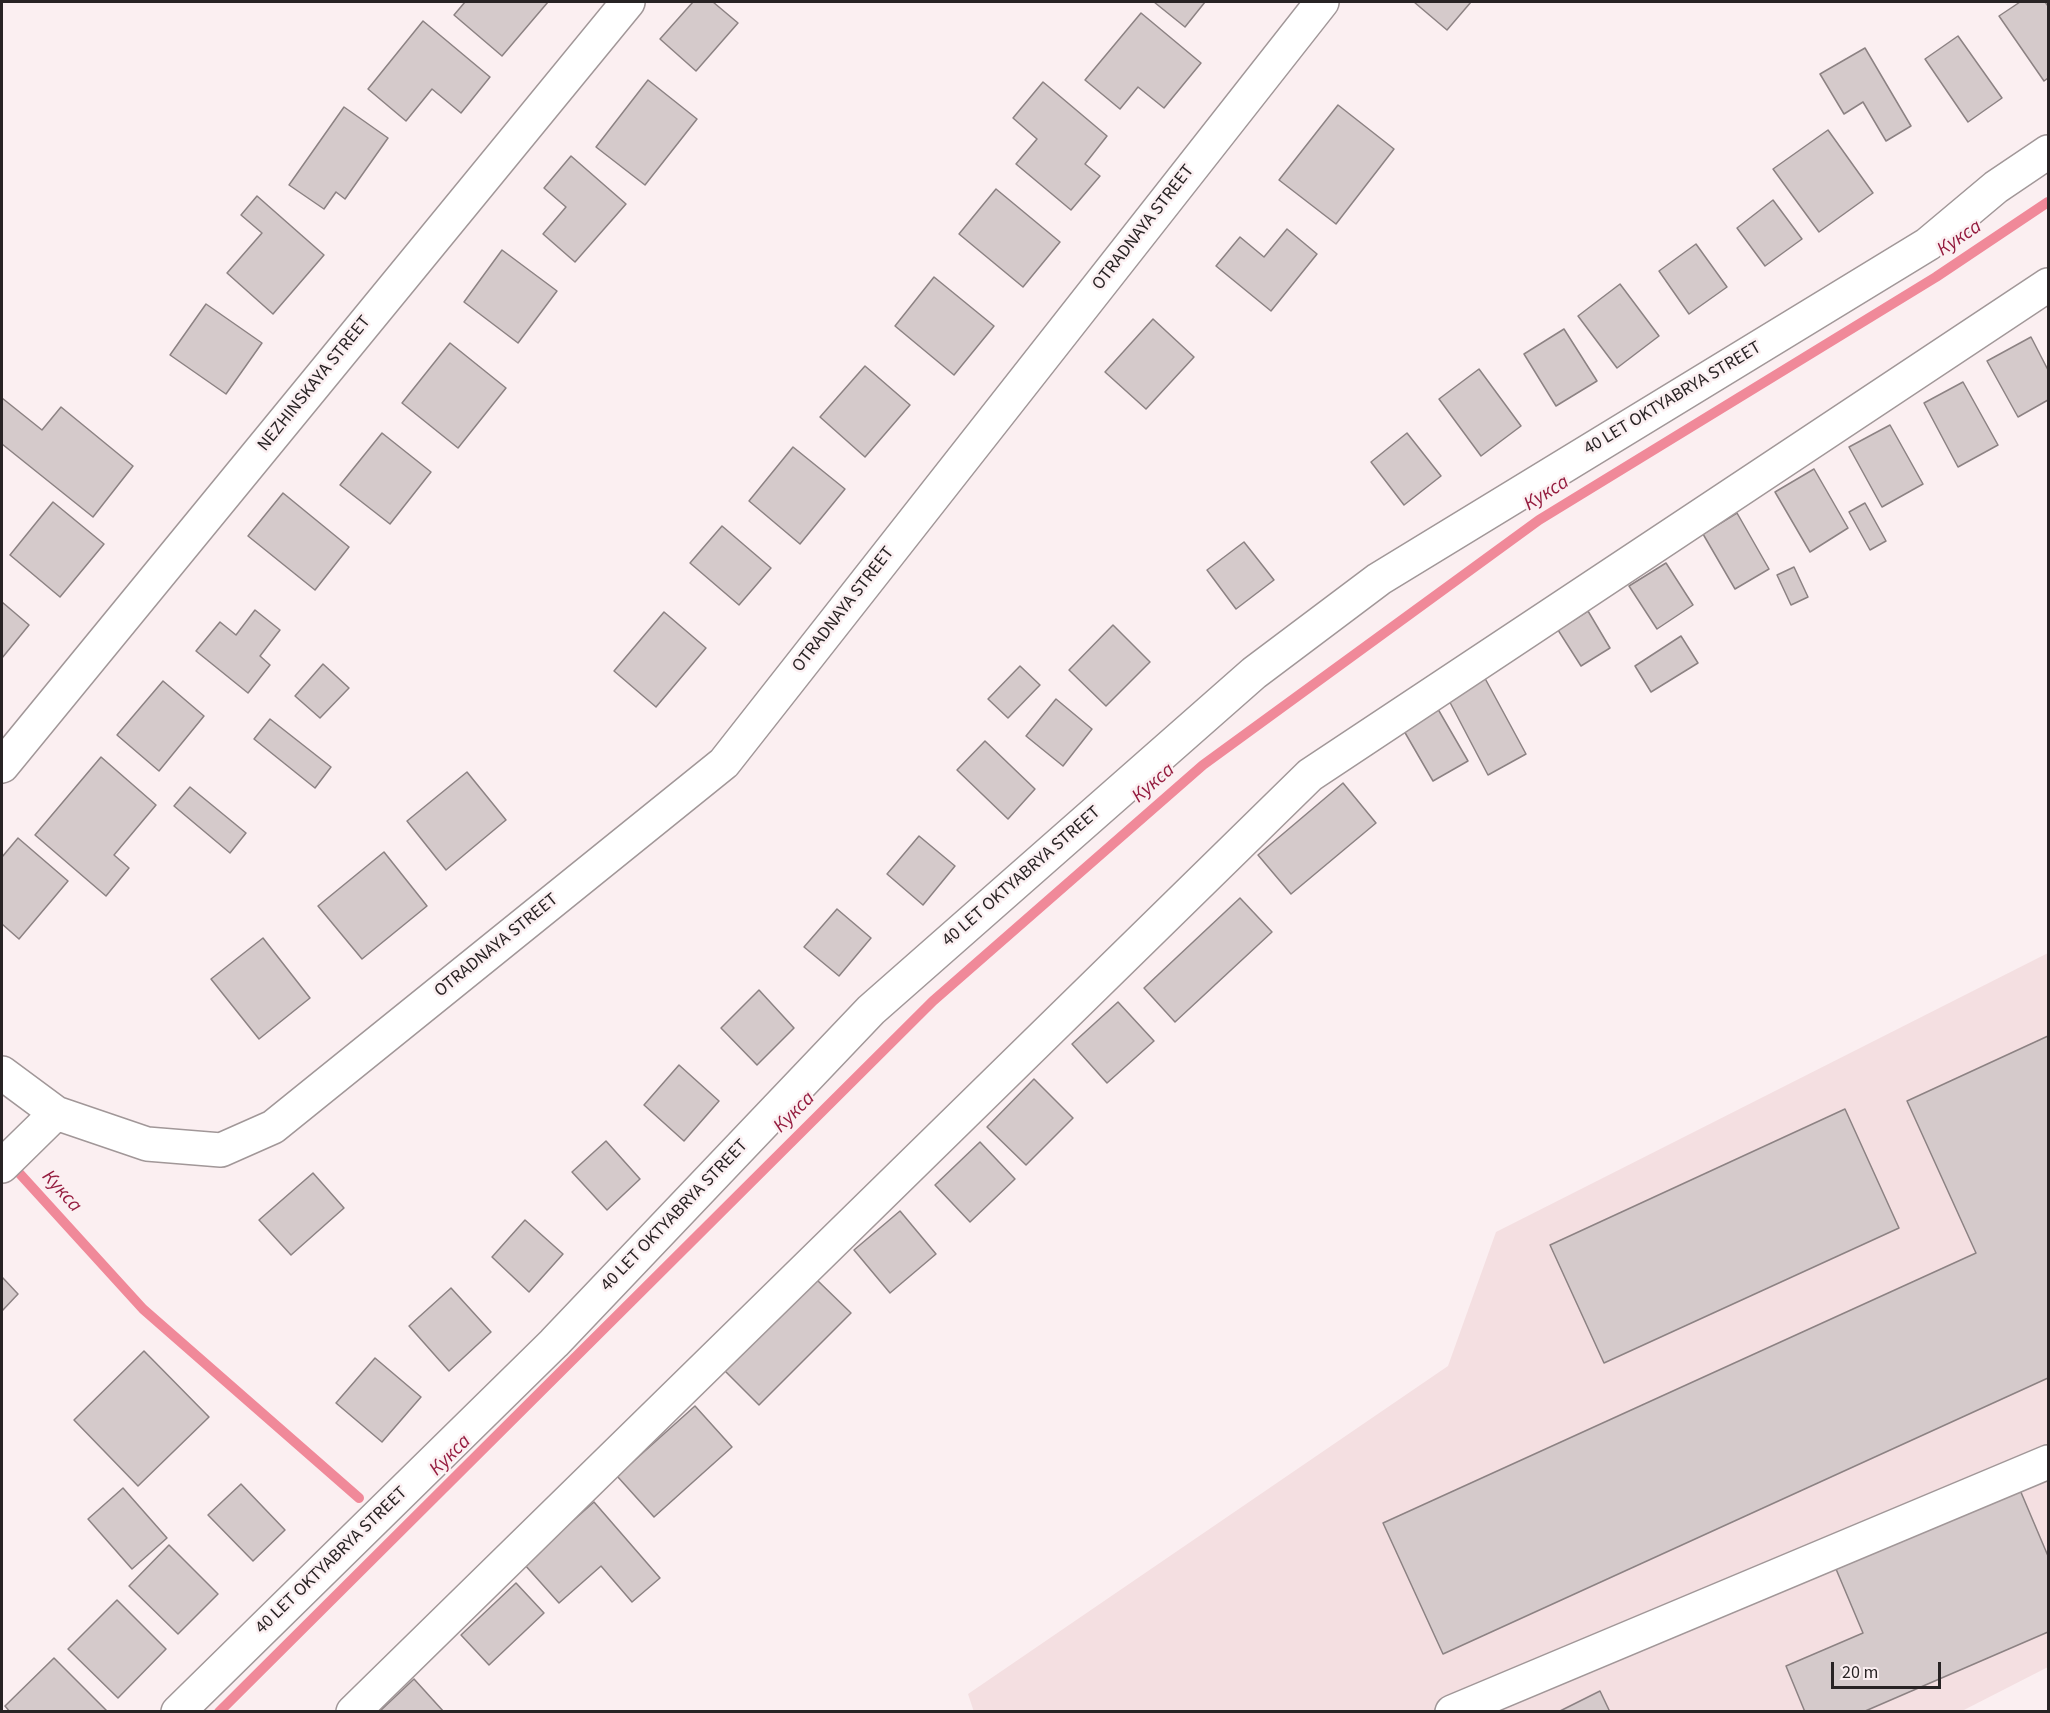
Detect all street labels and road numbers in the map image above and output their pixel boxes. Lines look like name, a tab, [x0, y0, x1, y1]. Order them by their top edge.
street label: OTRADNAYA STREET	[1088, 161, 1200, 295]
street label: NEZHINSKAYA STREET	[254, 312, 376, 456]
street label: 40 LET OKTYABRYA STREET	[1581, 338, 1765, 460]
street label: OTRADNAYA STREET	[788, 543, 900, 677]
street label: 40 LET OKTYABRYA STREET	[938, 802, 1106, 952]
street label: OTRADNAYA STREET	[431, 890, 563, 1002]
street label: 40 LET OKTYABRYA STREET	[597, 1136, 753, 1296]
street label: 40 LET OKTYABRYA STREET	[252, 1483, 412, 1639]

